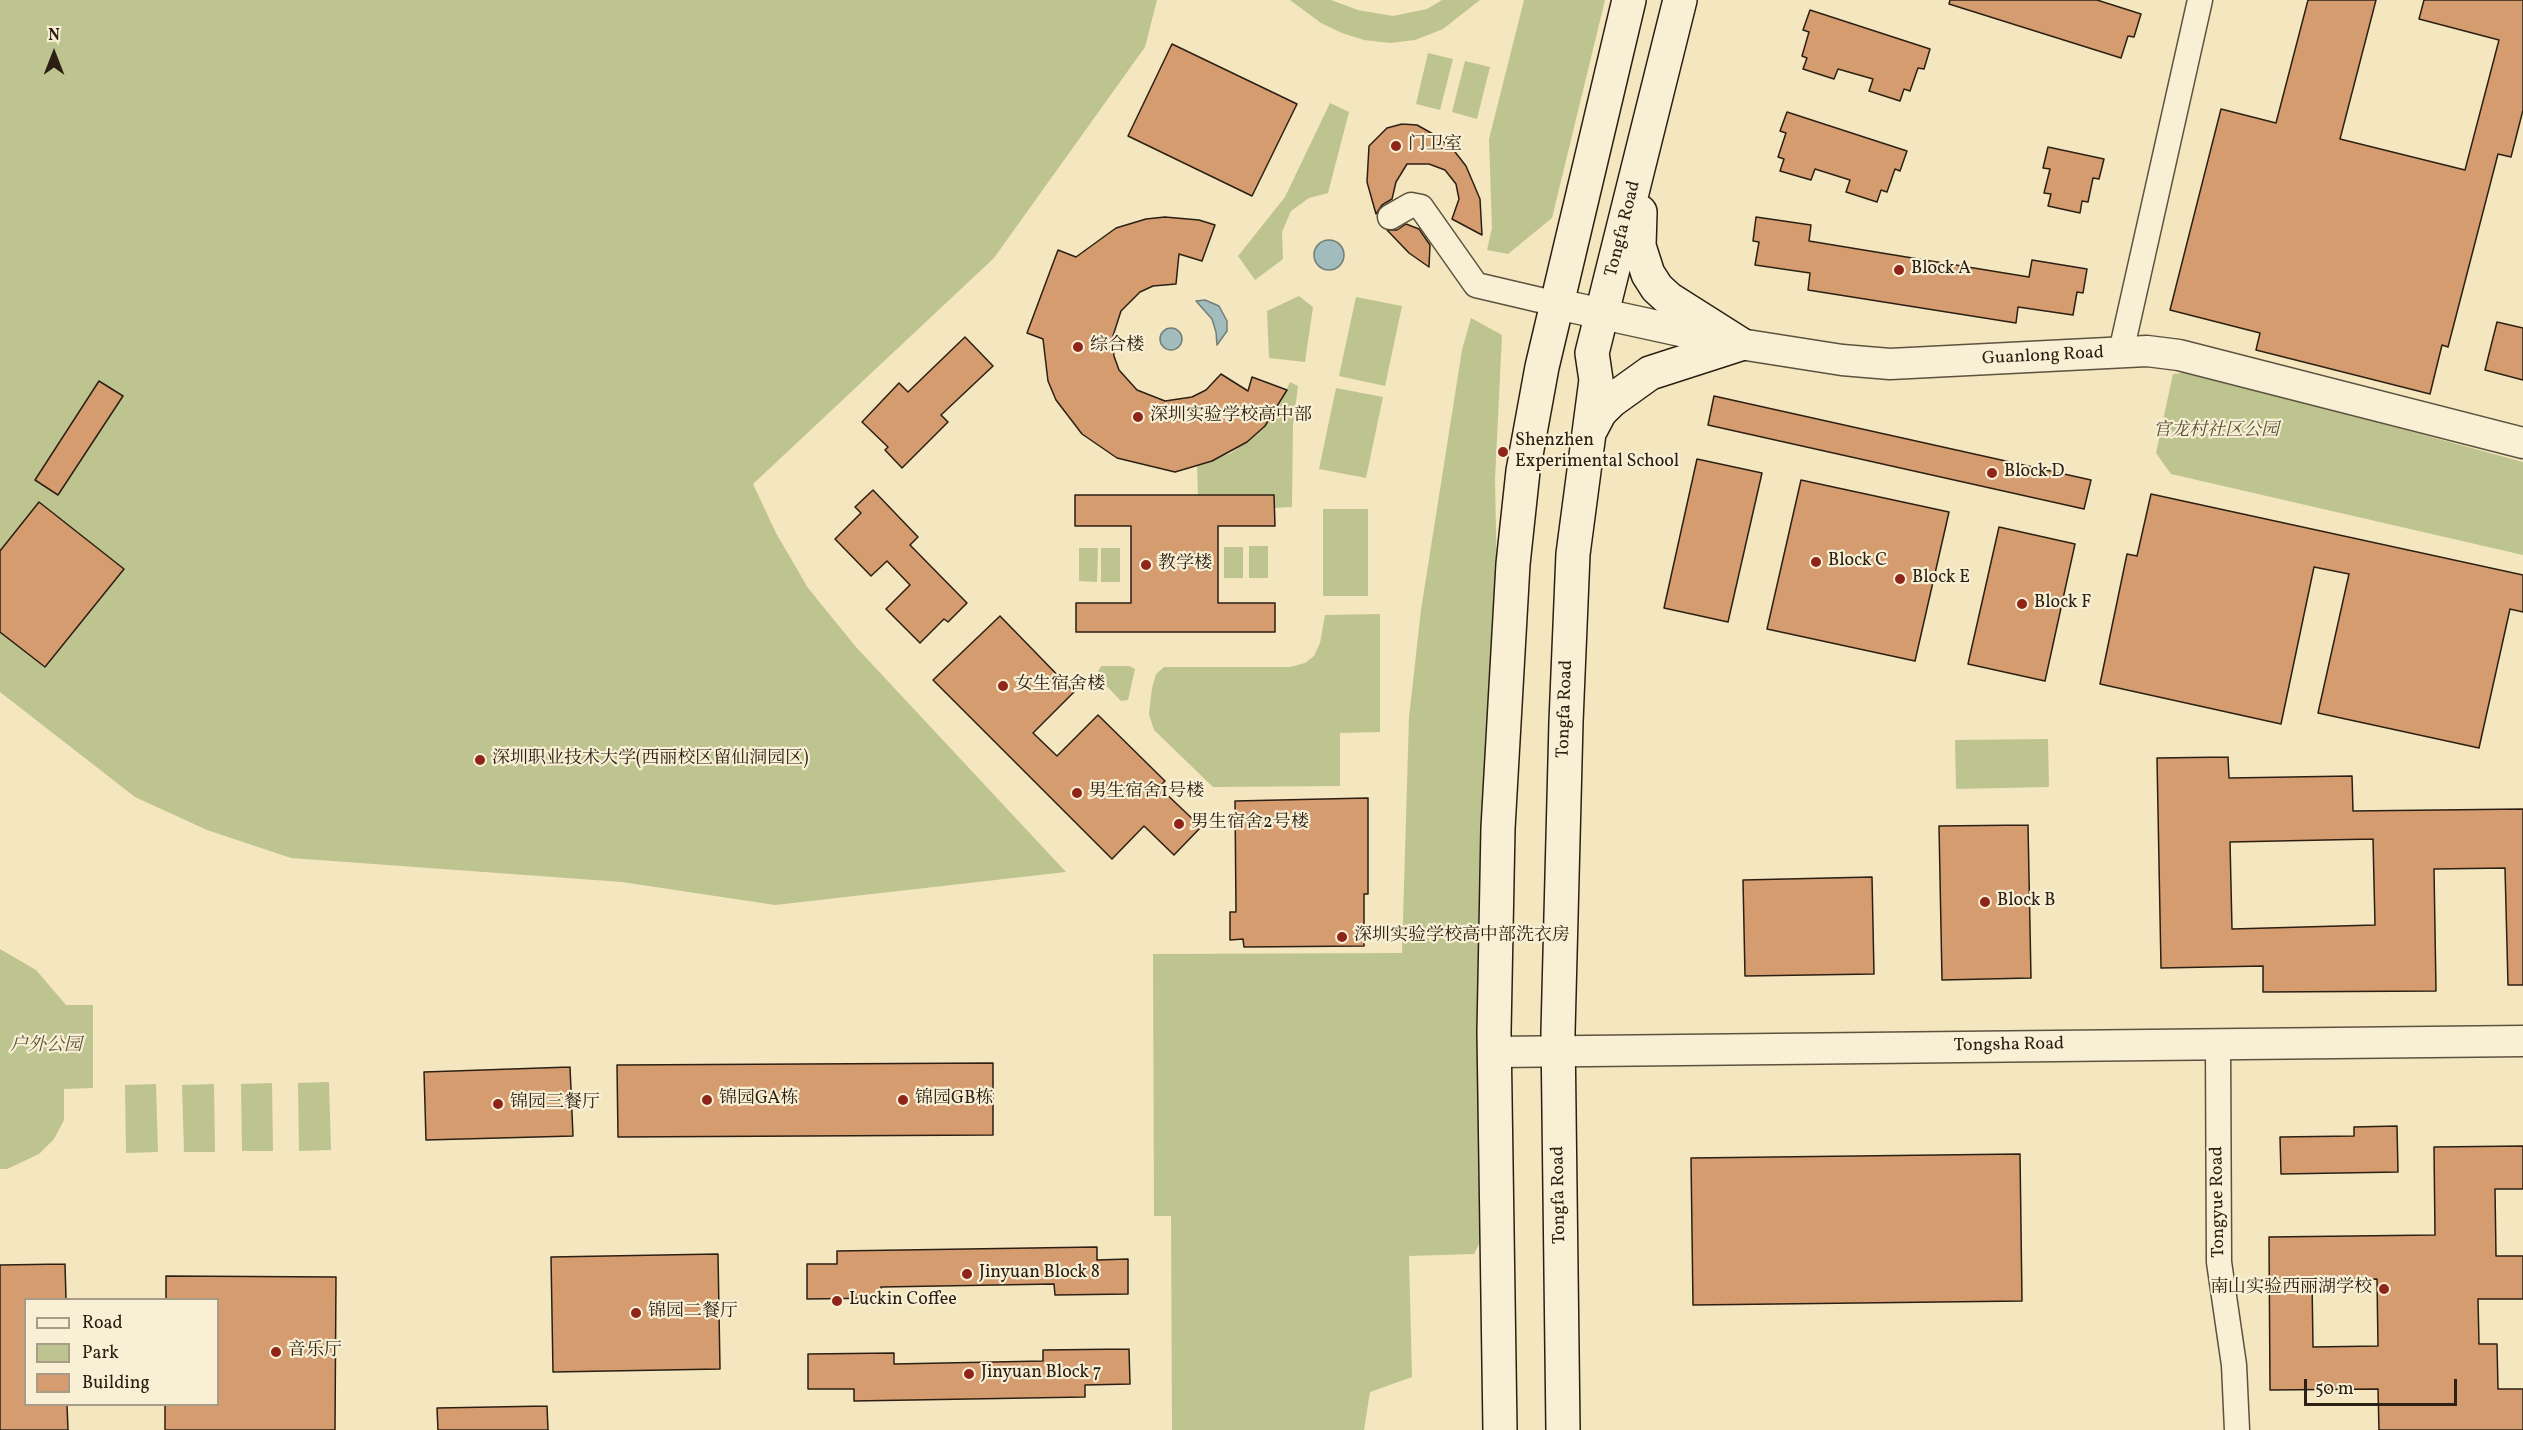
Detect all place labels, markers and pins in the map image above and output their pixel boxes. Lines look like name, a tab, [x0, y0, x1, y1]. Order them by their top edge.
place label: 门卫室	[1408, 135, 1462, 157]
marker: 门卫室	[1389, 139, 1403, 153]
place label: Block A	[1911, 259, 1971, 281]
marker: Block A	[1892, 263, 1906, 277]
place label: 综合楼	[1090, 336, 1144, 358]
marker: 综合楼	[1071, 340, 1085, 354]
place label: 深圳实验学校高中部	[1150, 406, 1312, 428]
marker: 深圳实验学校高中部	[1131, 410, 1145, 424]
place label: Shenzhen Experimental School	[1515, 431, 1679, 474]
marker: Shenzhen Experimental School	[1496, 445, 1510, 459]
place label: Block D	[2004, 462, 2064, 484]
marker: Block D	[1985, 466, 1999, 480]
place label: Block C	[1828, 551, 1887, 573]
place label: 教学楼	[1158, 554, 1212, 576]
marker: Block C	[1809, 555, 1823, 569]
marker: 教学楼	[1139, 558, 1153, 572]
place label: Block E	[1912, 568, 1970, 590]
marker: Block E	[1893, 572, 1907, 586]
place label: Block F	[2034, 593, 2091, 615]
marker: Block F	[2015, 597, 2029, 611]
place label: 女生宿舍楼	[1015, 675, 1105, 697]
marker: 女生宿舍楼	[996, 679, 1010, 693]
place label: 深圳职业技术大学(西丽校区留仙洞园区)	[492, 749, 808, 771]
marker: 深圳职业技术大学(西丽校区留仙洞园区)	[473, 753, 487, 767]
place label: 男生宿舍1号楼	[1089, 782, 1204, 804]
marker: 男生宿舍1号楼	[1070, 786, 1084, 800]
place label: 男生宿舍2号楼	[1191, 813, 1309, 835]
marker: 男生宿舍2号楼	[1172, 817, 1186, 831]
place label: Block B	[1997, 891, 2055, 913]
marker: Block B	[1978, 895, 1992, 909]
place label: 深圳实验学校高中部洗衣房	[1354, 926, 1570, 948]
marker: 深圳实验学校高中部洗衣房	[1335, 930, 1349, 944]
place label: 锦园GA栋	[719, 1089, 798, 1111]
place label: 锦园GB栋	[915, 1089, 993, 1111]
place label: 锦园三餐厅	[510, 1093, 600, 1115]
marker: 锦园GA栋	[700, 1093, 714, 1107]
marker: 锦园GB栋	[896, 1093, 910, 1107]
marker: 锦园三餐厅	[491, 1097, 505, 1111]
place label: Jinyuan Block 8	[979, 1263, 1100, 1285]
marker: Jinyuan Block 8	[960, 1267, 974, 1281]
place label: 南山实验西丽湖学校	[2210, 1278, 2372, 1300]
marker: 南山实验西丽湖学校	[2377, 1282, 2391, 1296]
place label: Luckin Coffee	[849, 1290, 957, 1312]
marker: Luckin Coffee	[830, 1294, 844, 1308]
place label: 锦园二餐厅	[648, 1302, 738, 1324]
marker: 锦园二餐厅	[629, 1306, 643, 1320]
place label: 音乐厅	[288, 1341, 342, 1363]
marker: 音乐厅	[269, 1345, 283, 1359]
place label: Jinyuan Block 7	[981, 1363, 1101, 1385]
marker: Jinyuan Block 7	[962, 1367, 976, 1381]

